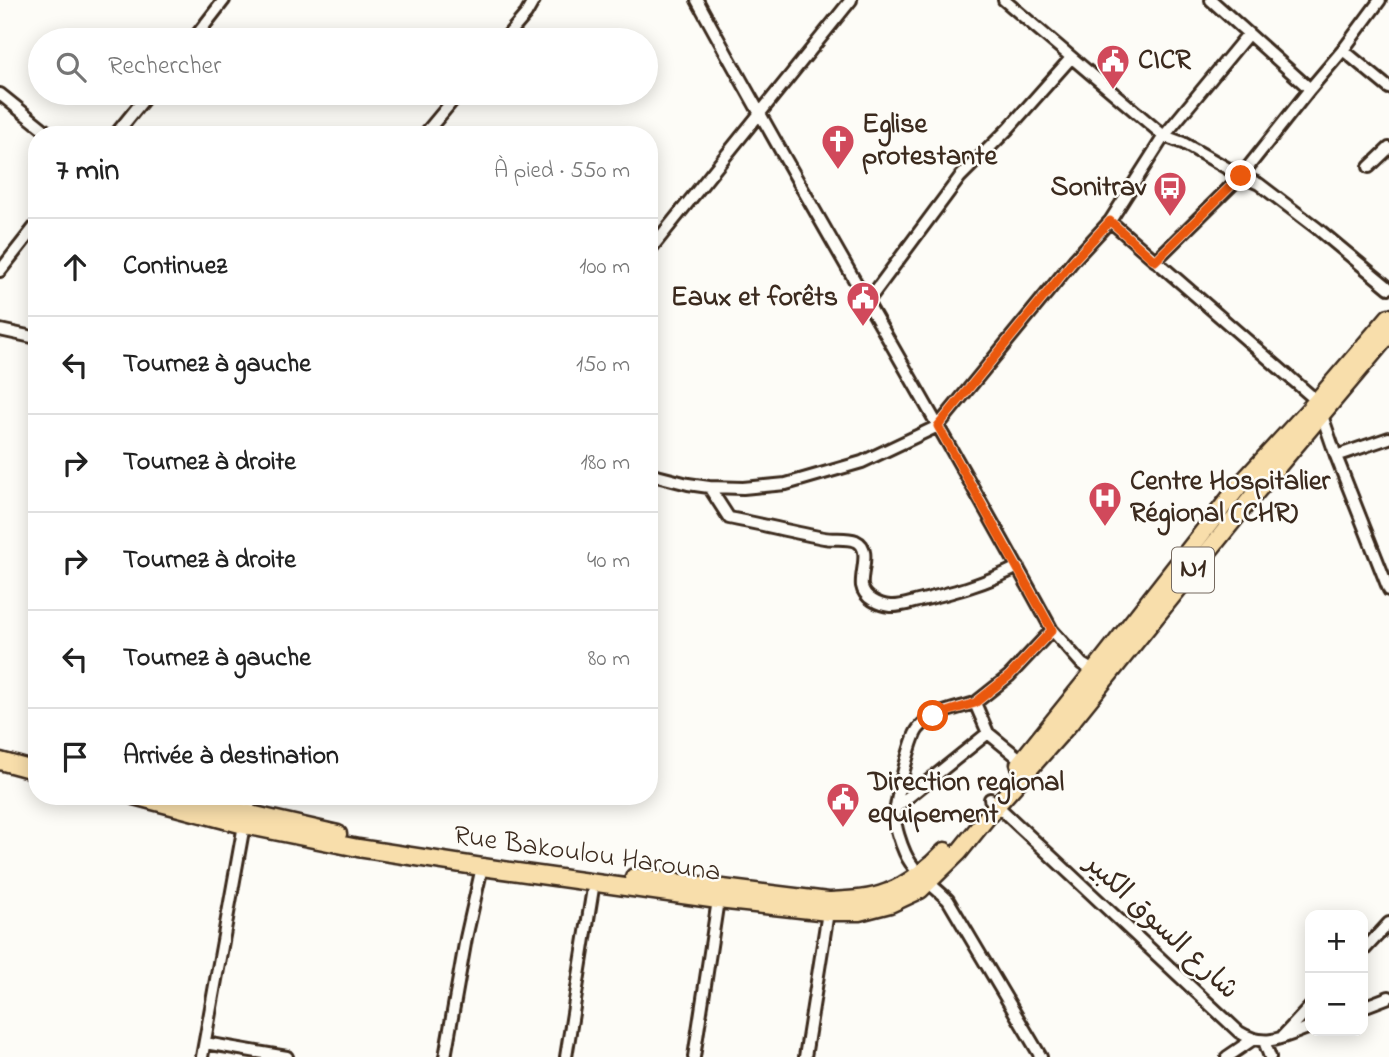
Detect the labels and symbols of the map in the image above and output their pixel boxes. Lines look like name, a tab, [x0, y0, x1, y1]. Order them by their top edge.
place label: CICR	[1138, 41, 1191, 82]
public building icon: CICR	[1094, 42, 1132, 91]
place label: Eglise protestante	[862, 105, 998, 178]
church icon: Eglise protestante	[819, 122, 857, 171]
route end	[1225, 160, 1256, 191]
place label: Sonitrav	[1051, 168, 1147, 209]
bus stop icon: Sonitrav	[1151, 169, 1189, 218]
place label: Eaux et forêts	[671, 278, 838, 319]
public building icon: Eaux et forêts	[844, 279, 882, 328]
place label: Centre Hospitalier Régional (CHR)	[1130, 462, 1332, 536]
hospital icon: Centre Hospitalier Régional (CHR)	[1086, 479, 1124, 528]
road number: N1	[1172, 548, 1214, 592]
route start	[917, 700, 948, 731]
place label: Direction regional equipement	[866, 763, 1064, 836]
public building icon: Direction regional equipement	[824, 780, 862, 829]
street label: Rue Bakoulou Harouna	[451, 816, 723, 894]
street label: شارع السوق الكبير	[1073, 844, 1247, 1010]

